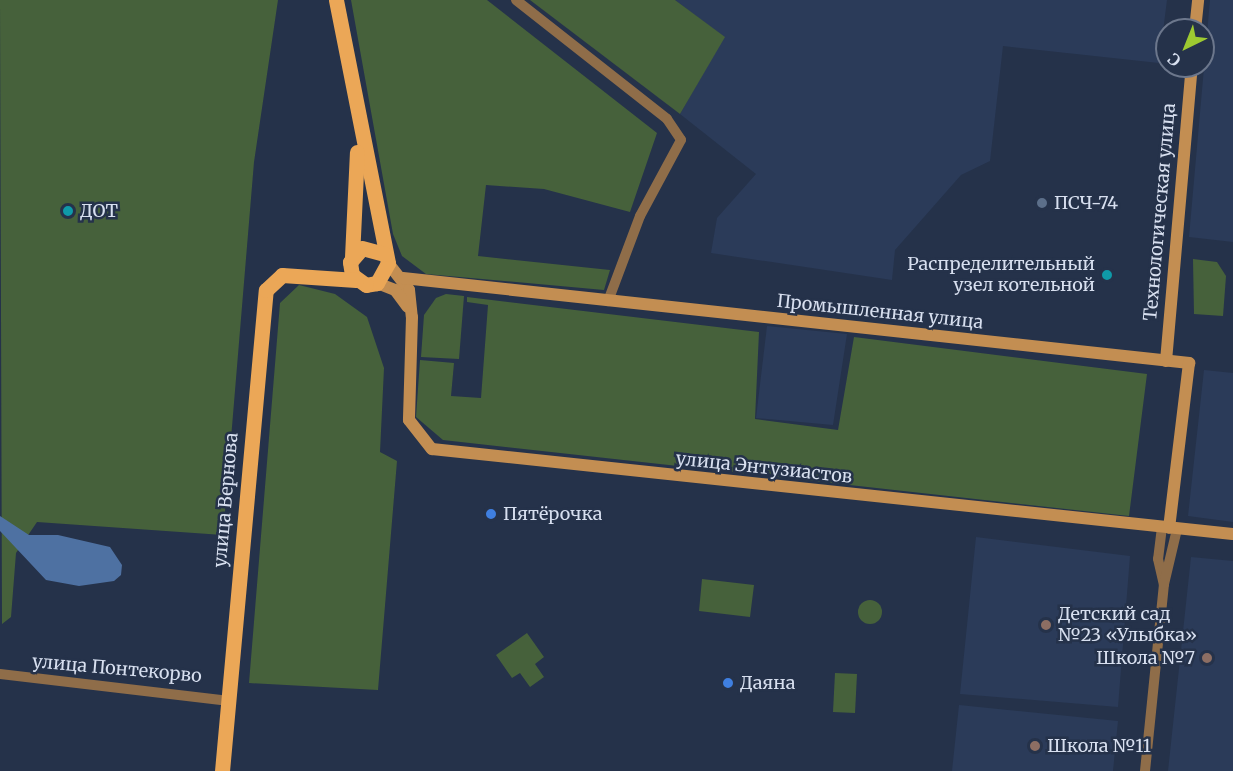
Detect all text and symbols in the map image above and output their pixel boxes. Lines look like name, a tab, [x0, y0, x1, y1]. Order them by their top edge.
north arrow	[1155, 18, 1215, 78]
text: С	[1163, 49, 1185, 71]
street label: Технологическая улица	[1140, 102, 1180, 322]
place label: ПСЧ-74	[1054, 192, 1118, 214]
marker: ПСЧ-74	[1035, 196, 1049, 210]
place label: ДОТ	[80, 200, 118, 222]
marker: ДОТ	[61, 204, 75, 218]
place label: Распределительный узел котельной	[907, 254, 1095, 296]
marker: Распределительный узел котельной	[1100, 268, 1114, 282]
street label: Промышленная улица	[776, 290, 984, 334]
street label: улица Вернова	[209, 432, 243, 568]
street label: улица Энтузиастов	[675, 448, 853, 488]
place label: Пятёрочка	[503, 503, 602, 525]
marker: Пятёрочка	[484, 507, 498, 521]
place label: Детский сад №23 «Улыбка»	[1058, 604, 1197, 646]
marker: Детский сад №23 «Улыбка»	[1039, 618, 1053, 632]
place label: Школа №7	[1096, 647, 1195, 669]
street label: улица Понтекорво	[31, 651, 203, 687]
marker: Школа №7	[1200, 651, 1214, 665]
place label: Даяна	[740, 672, 795, 694]
marker: Даяна	[721, 676, 735, 690]
place label: Школа №11	[1047, 735, 1151, 757]
marker: Школа №11	[1028, 739, 1042, 753]

